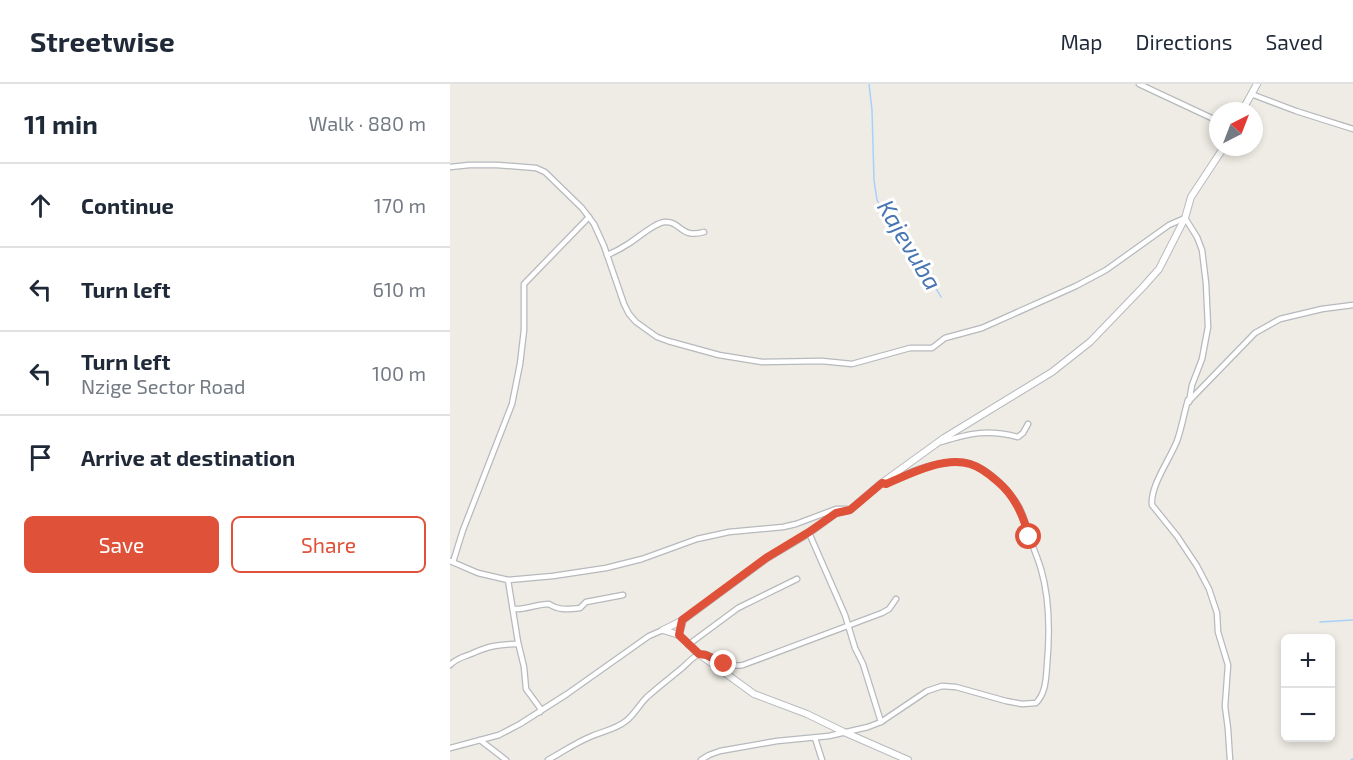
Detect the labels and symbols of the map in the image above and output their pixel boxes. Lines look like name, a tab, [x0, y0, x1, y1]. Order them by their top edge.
north arrow	[1209, 102, 1263, 156]
water label: Kajevuba	[872, 194, 949, 295]
route start	[1015, 523, 1041, 549]
route end	[710, 650, 736, 676]

